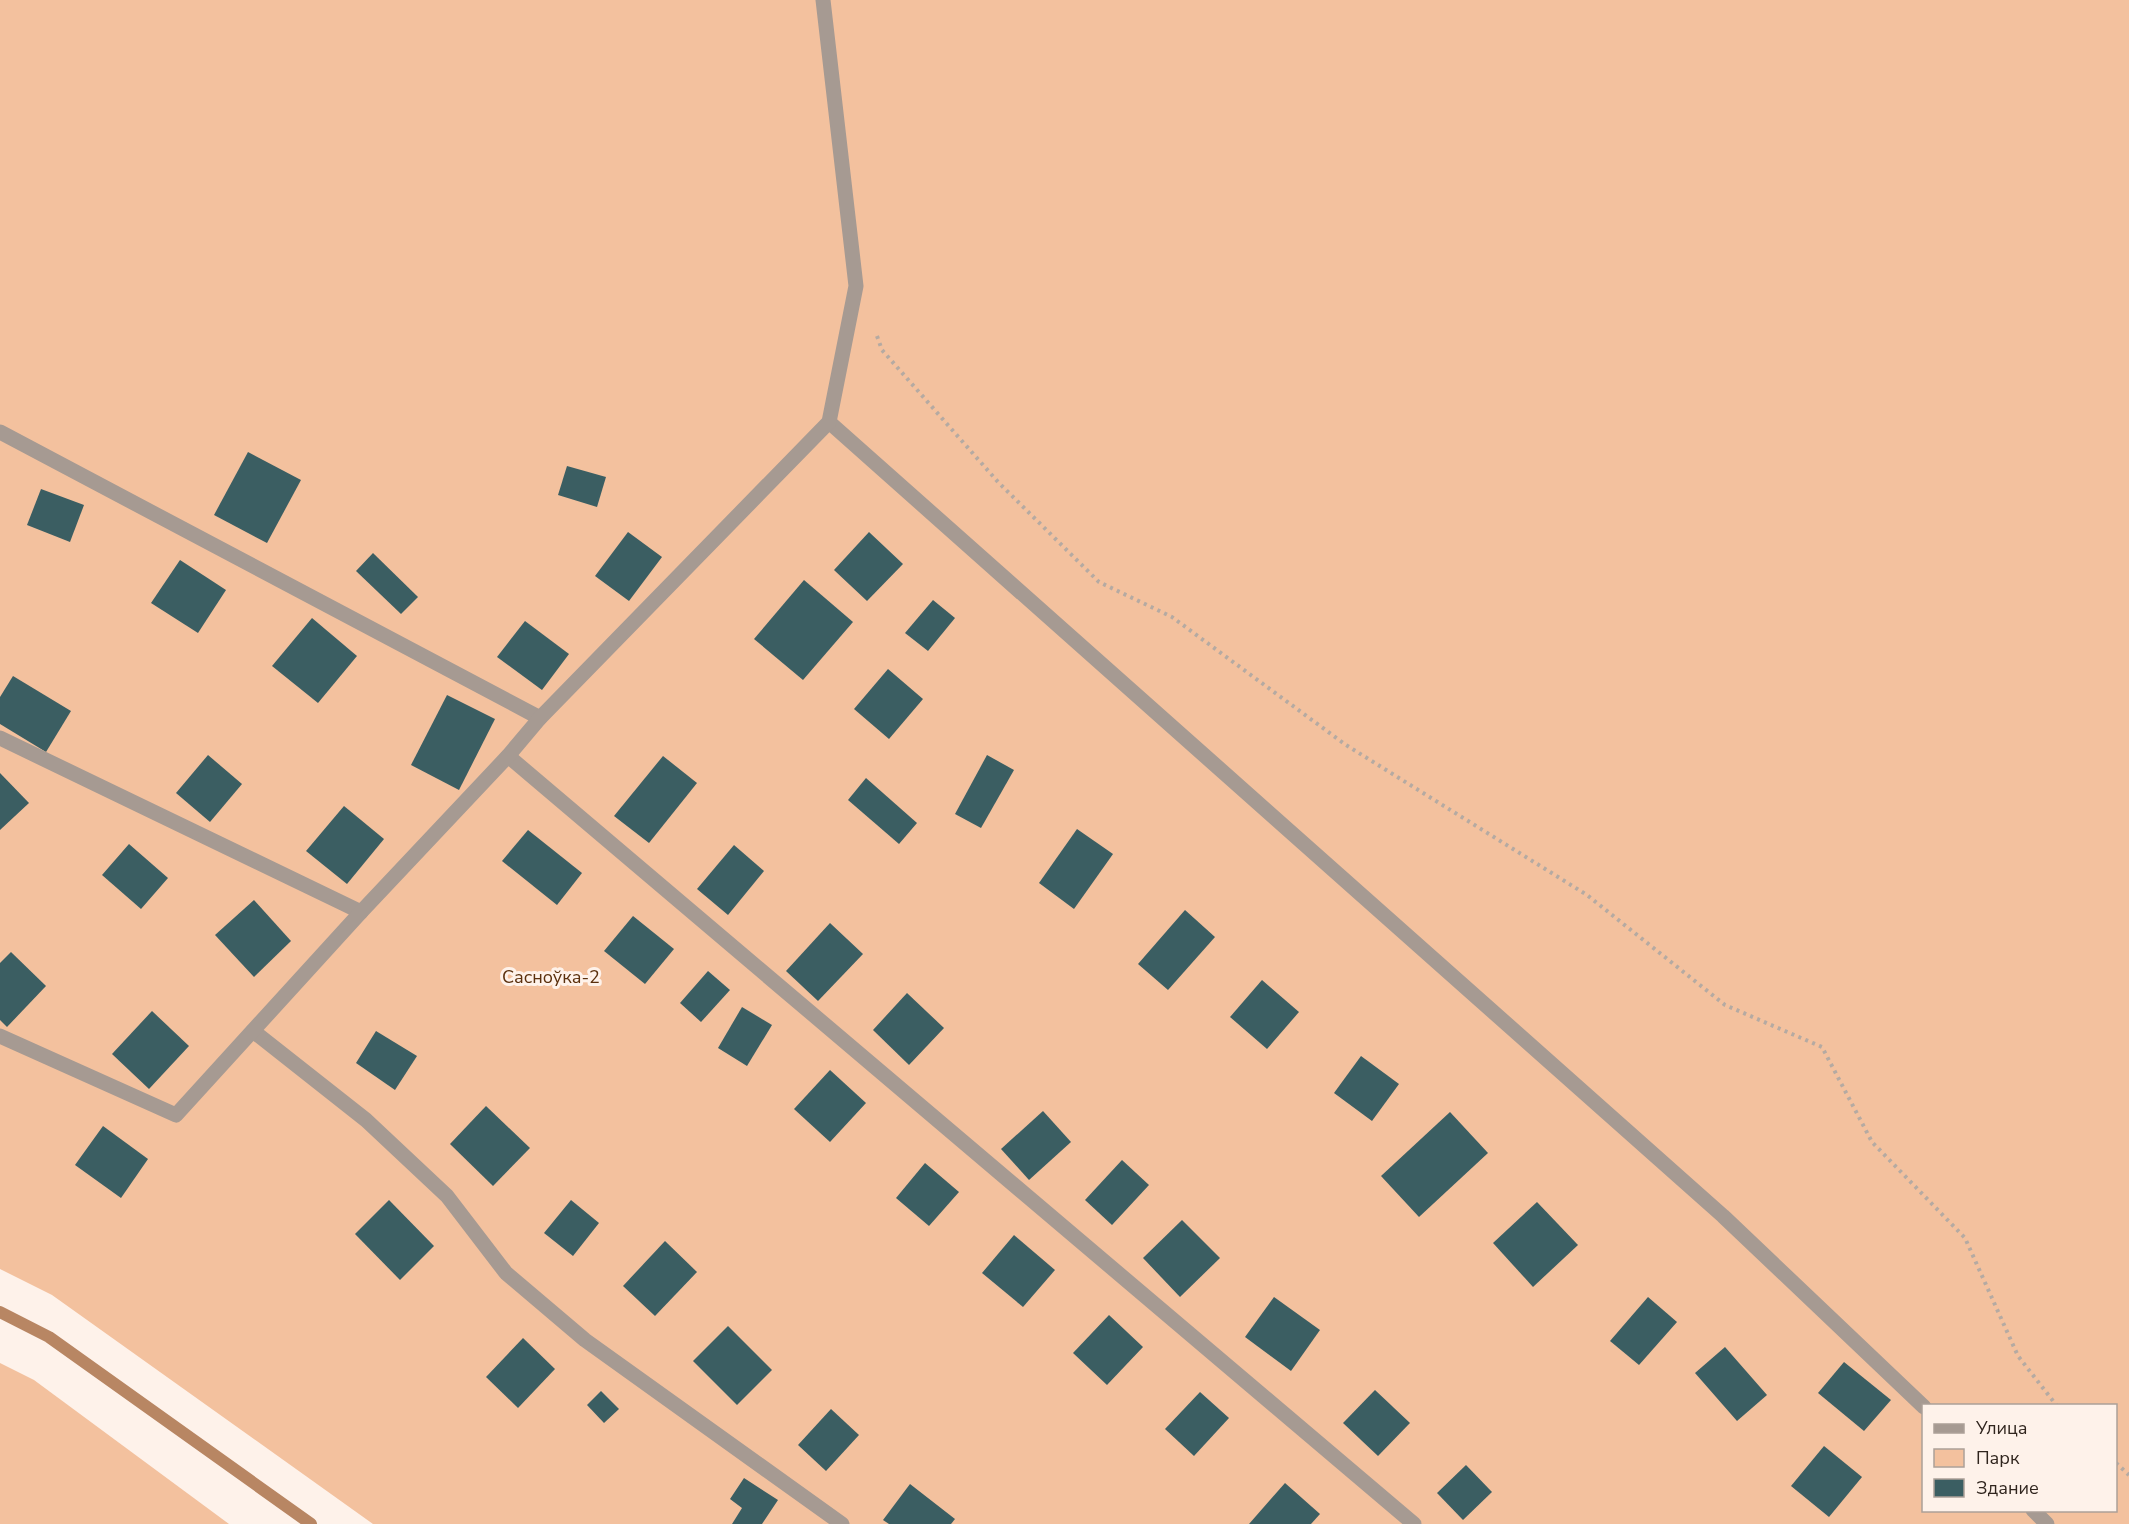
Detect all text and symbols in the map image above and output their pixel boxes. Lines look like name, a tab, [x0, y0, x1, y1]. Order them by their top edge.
park label: Сасноўка-2	[502, 965, 600, 989]
legend	[1922, 1404, 2117, 1512]
text: Улица	[1975, 1416, 2027, 1440]
text: Парк	[1976, 1446, 2020, 1470]
text: Здание	[1976, 1476, 2039, 1500]

